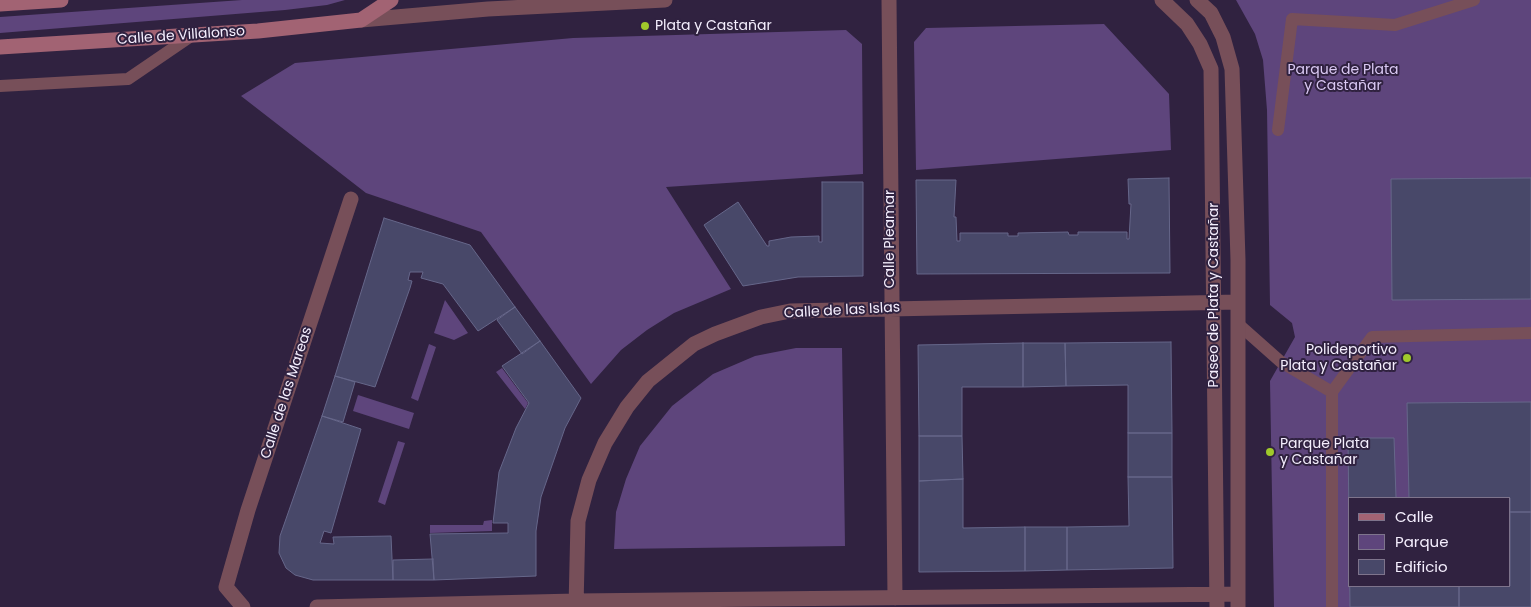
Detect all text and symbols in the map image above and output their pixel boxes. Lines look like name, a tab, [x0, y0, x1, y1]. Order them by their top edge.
place label: Plata y Castañar	[655, 18, 772, 34]
marker: Plata y Castañar	[639, 20, 651, 32]
street label: Calle de Villalonso	[116, 23, 246, 49]
park label: Parque de Plata y Castañar	[1287, 62, 1399, 94]
street label: Calle Pleamar	[882, 190, 898, 288]
street label: Paseo de Plata y Castañar	[1206, 203, 1222, 387]
street label: Calle de las Islas	[783, 300, 901, 322]
street label: Calle de las Mareas	[258, 325, 316, 461]
place label: Polideportivo Plata y Castañar	[1280, 342, 1397, 374]
marker: Polideportivo Plata y Castañar	[1401, 352, 1413, 364]
place label: Parque Plata y Castañar	[1280, 436, 1369, 468]
marker: Parque Plata y Castañar	[1264, 446, 1276, 458]
legend	[1348, 497, 1511, 587]
text: Calle	[1395, 506, 1433, 527]
text: Parque	[1395, 531, 1448, 552]
text: Edificio	[1395, 556, 1448, 577]

